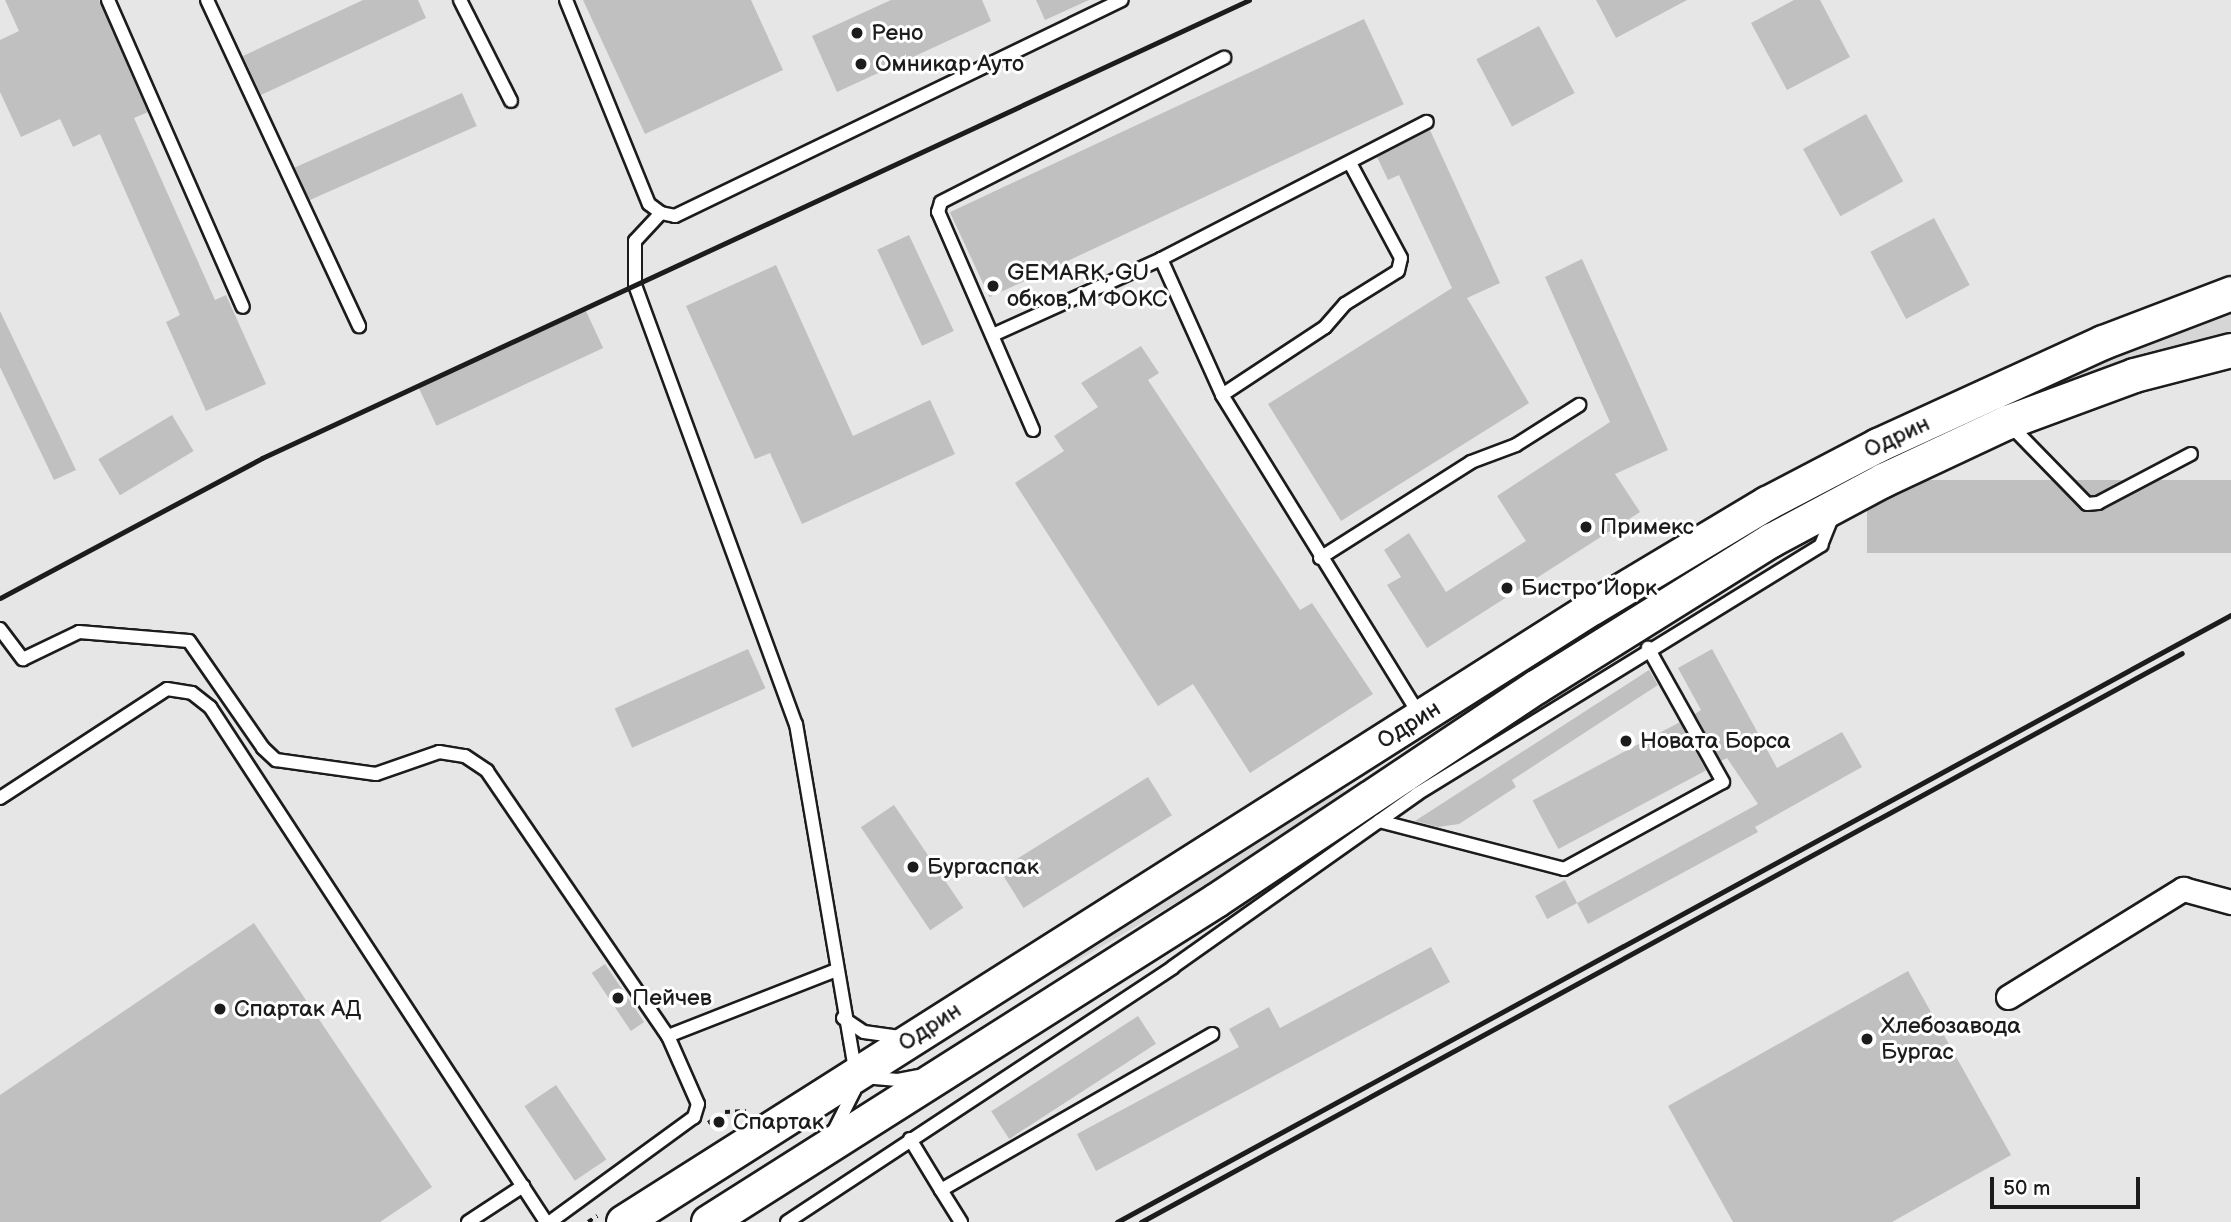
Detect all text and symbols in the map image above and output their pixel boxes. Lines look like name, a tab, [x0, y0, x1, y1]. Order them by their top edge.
place label: Рено	[871, 19, 923, 47]
marker: Рено	[849, 25, 865, 41]
place label: Омникар Ауто	[875, 50, 1024, 78]
marker: Омникар Ауто	[853, 56, 869, 72]
place label: GEMARK, GU обков, М ФОКС	[1007, 259, 1168, 313]
marker: GEMARK, GU обков, М ФОКС	[985, 278, 1001, 294]
street label: Одрин	[1860, 410, 1934, 464]
place label: Примекс	[1600, 513, 1694, 541]
marker: Примекс	[1578, 519, 1594, 535]
place label: Бистро Йорк	[1521, 574, 1657, 602]
marker: Бистро Йорк	[1499, 580, 1515, 596]
street label: Одрин	[1372, 695, 1446, 755]
place label: Новата Борса	[1640, 727, 1791, 755]
marker: Новата Борса	[1618, 733, 1634, 749]
place label: Бургаспак	[927, 853, 1039, 881]
marker: Бургаспак	[905, 859, 921, 875]
place label: Пейчев	[632, 984, 712, 1012]
marker: Пейчев	[610, 990, 626, 1006]
place label: Спартак АД	[234, 995, 361, 1023]
street label: Одрин	[893, 997, 967, 1057]
marker: Спартак АД	[212, 1001, 228, 1017]
place label: Хлебозавода Бургас	[1881, 1012, 2021, 1066]
marker: Хлебозавода Бургас	[1859, 1031, 1875, 1047]
place label: Спартак	[733, 1108, 824, 1136]
marker: Спартак	[711, 1114, 727, 1130]
scale bar	[1993, 1162, 2144, 1206]
text: 50 m	[2003, 1176, 2050, 1201]

